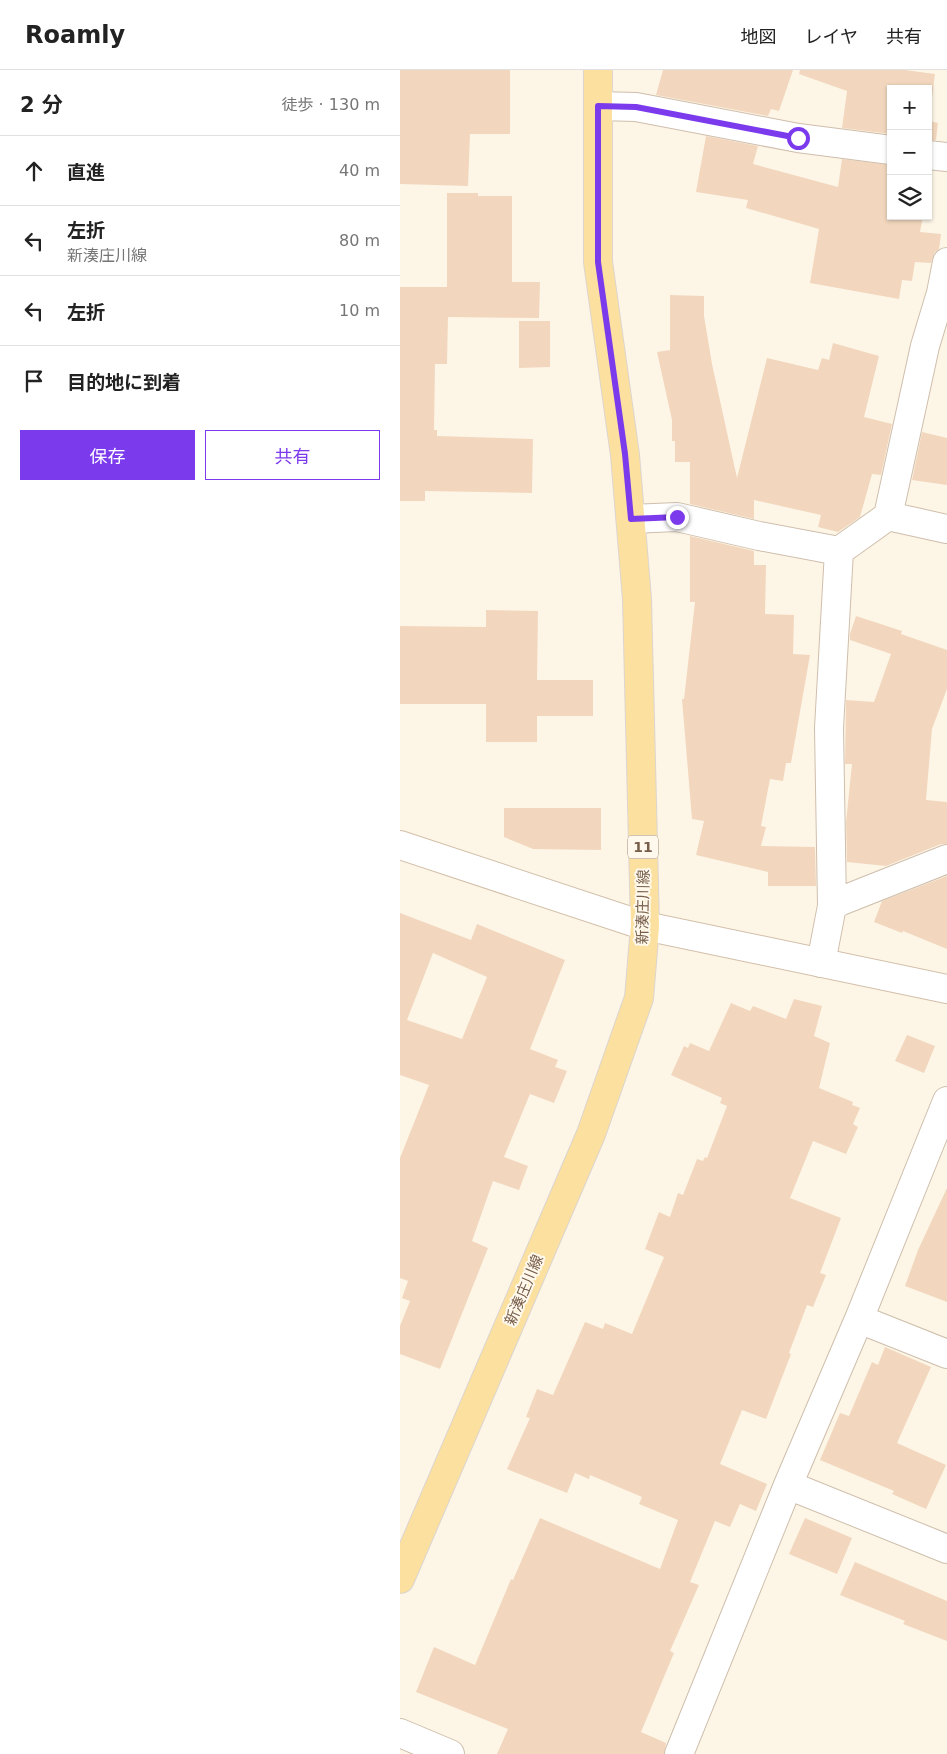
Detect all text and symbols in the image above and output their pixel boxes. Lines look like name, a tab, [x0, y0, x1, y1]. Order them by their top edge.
text: Roamly	[25, 21, 125, 49]
text: 地図	[741, 26, 777, 47]
text: レイヤ	[805, 26, 858, 47]
text: 共有	[886, 26, 922, 47]
map controls	[887, 85, 932, 220]
button: +	[887, 85, 932, 130]
text: 2 分	[20, 93, 63, 117]
text: 徒歩 · 130 m	[282, 95, 380, 114]
route start	[787, 127, 810, 150]
button: −	[887, 130, 932, 175]
icon: ahead	[20, 157, 48, 185]
text: 直進	[67, 161, 105, 183]
text: 40 m	[339, 161, 380, 180]
button: layers	[887, 175, 932, 220]
text: 左折	[67, 219, 105, 241]
icon: left	[20, 227, 48, 255]
text: 80 m	[339, 231, 380, 250]
text: 新湊庄川線	[67, 246, 147, 265]
icon: left	[20, 297, 48, 325]
text: 左折	[67, 301, 105, 323]
text: 10 m	[339, 301, 380, 320]
icon: arrive	[20, 367, 48, 395]
text: 目的地に到着	[67, 371, 181, 393]
button: 保存	[20, 430, 195, 480]
button: 共有	[205, 430, 380, 480]
route end	[666, 506, 689, 529]
road number: 11	[628, 836, 658, 859]
street label: 新湊庄川線	[633, 869, 653, 945]
street label: 新湊庄川線	[501, 1252, 547, 1328]

